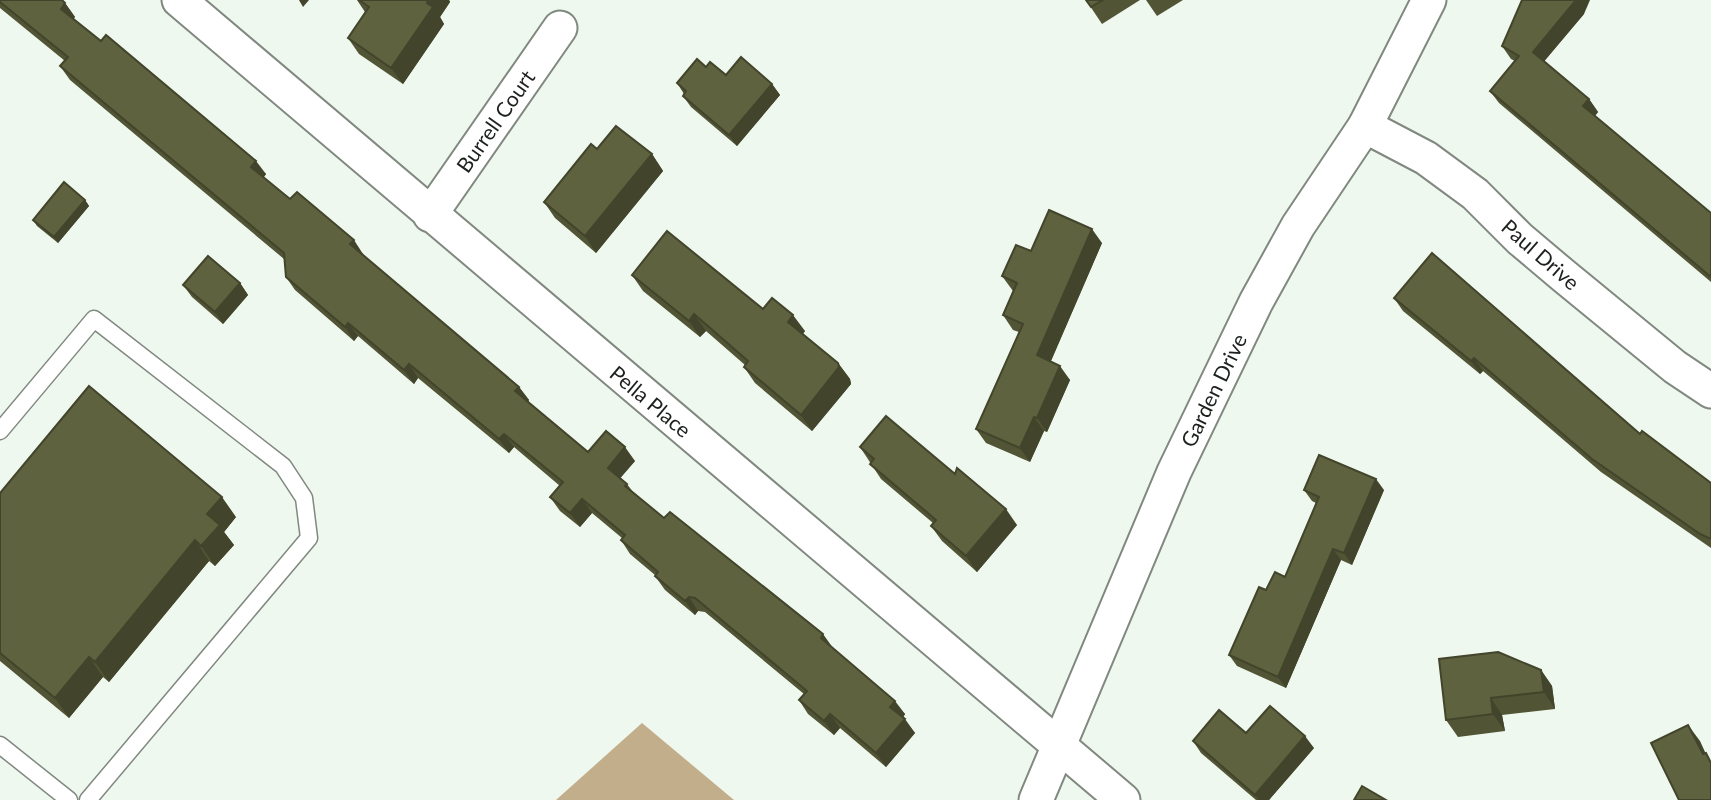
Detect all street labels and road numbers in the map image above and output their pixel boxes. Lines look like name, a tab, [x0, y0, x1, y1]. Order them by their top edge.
street label: Burrell Court	[451, 65, 540, 177]
street label: Paul Drive	[1497, 213, 1585, 295]
street label: Garden Drive	[1175, 329, 1251, 451]
street label: Pella Place	[606, 360, 696, 442]

